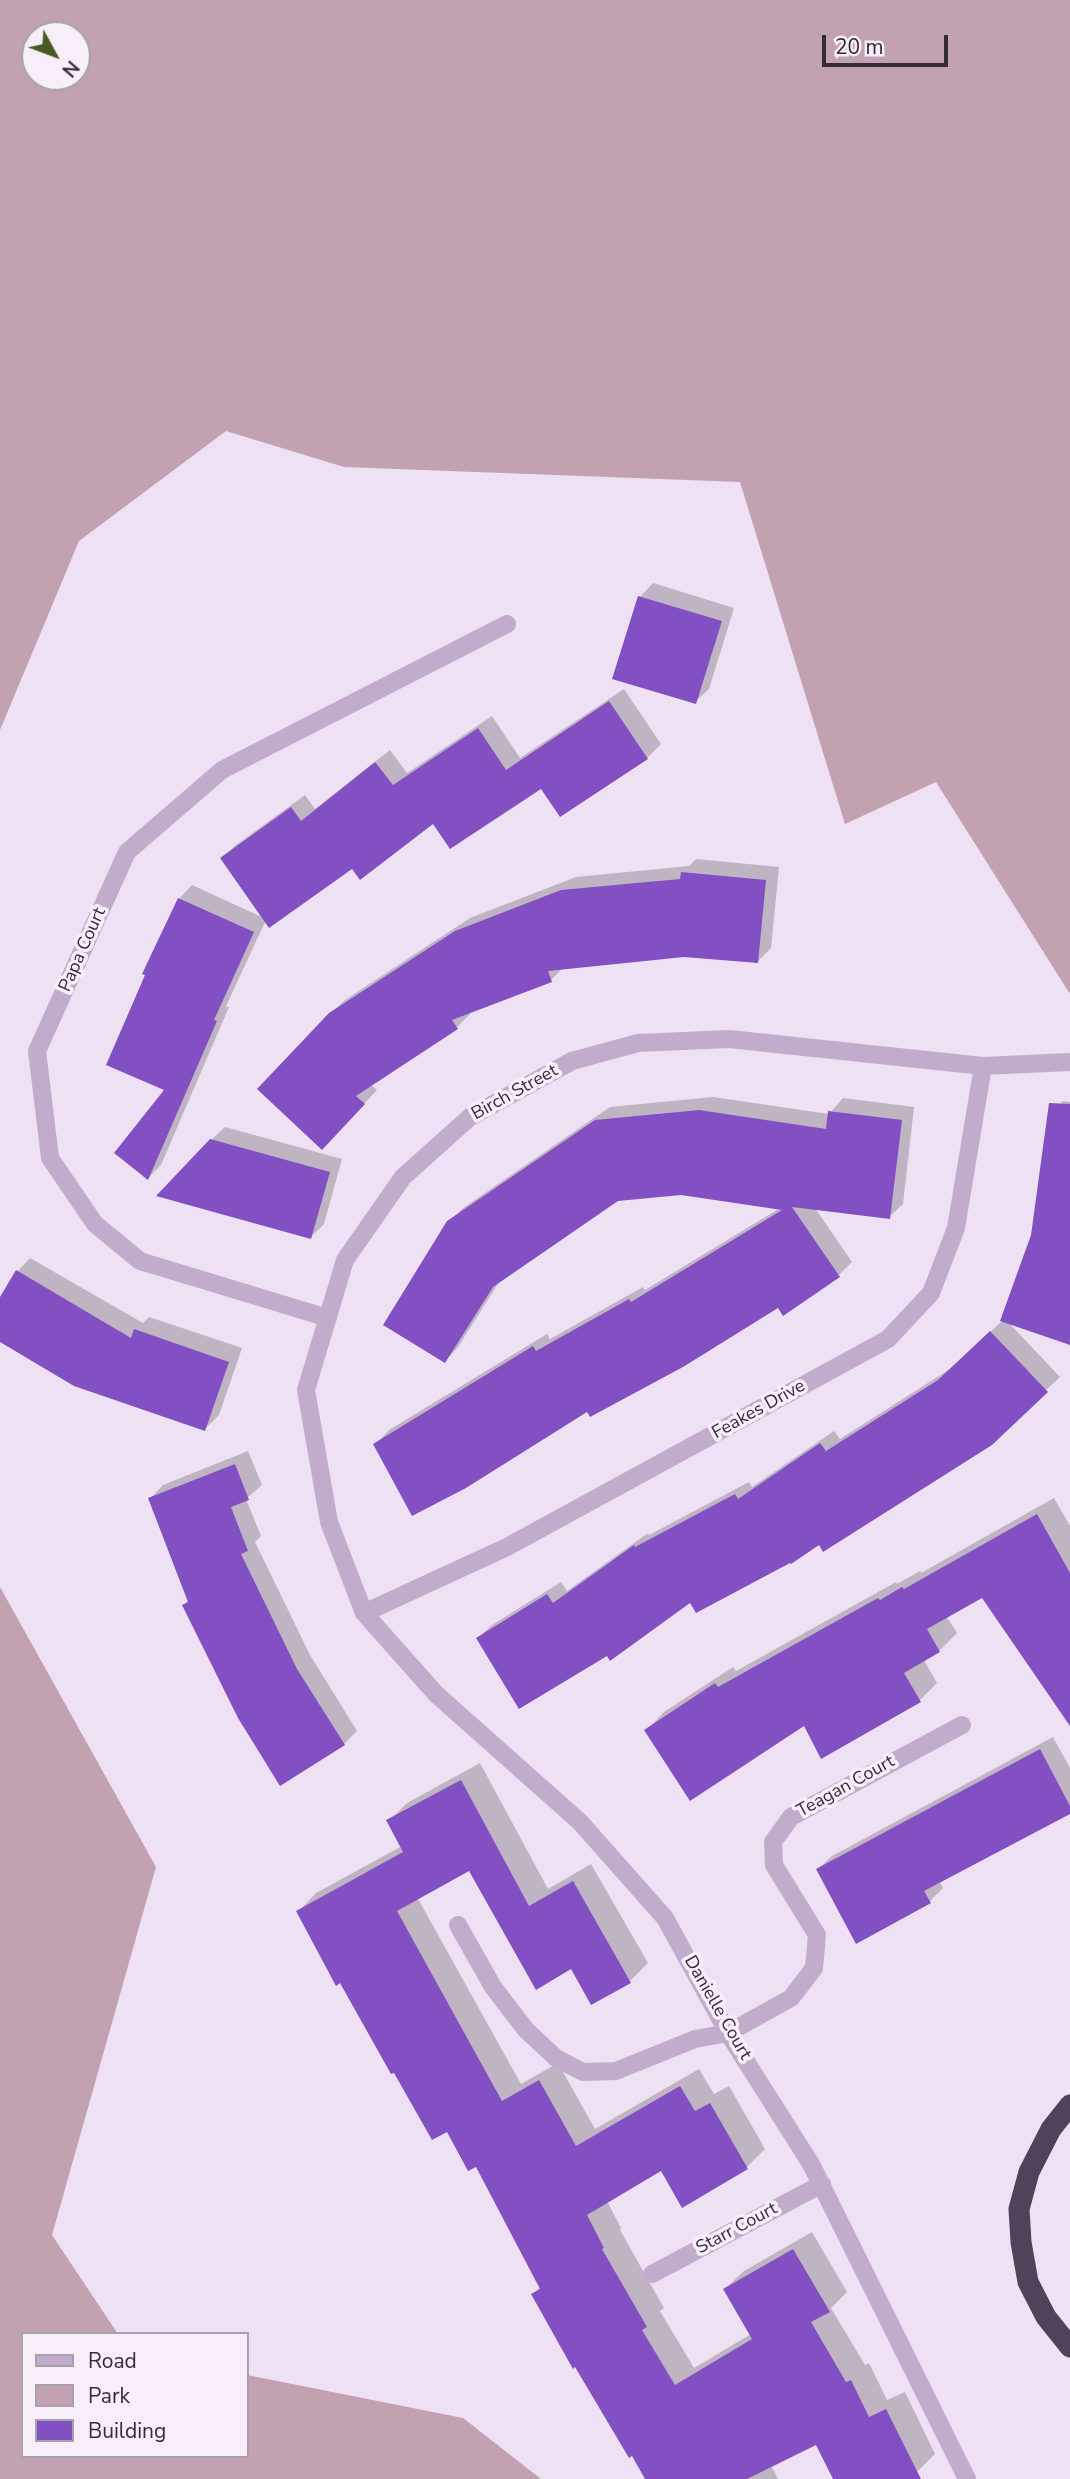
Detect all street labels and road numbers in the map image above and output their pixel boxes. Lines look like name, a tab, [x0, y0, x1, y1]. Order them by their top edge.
street label: Papa Court	[55, 905, 111, 995]
street label: Birch Street	[468, 1061, 562, 1125]
street label: Feakes Drive	[709, 1376, 809, 1444]
street label: Teagan Court	[793, 1751, 899, 1823]
street label: Danielle Court	[679, 1952, 755, 2064]
street label: Starr Court	[693, 2199, 781, 2259]

